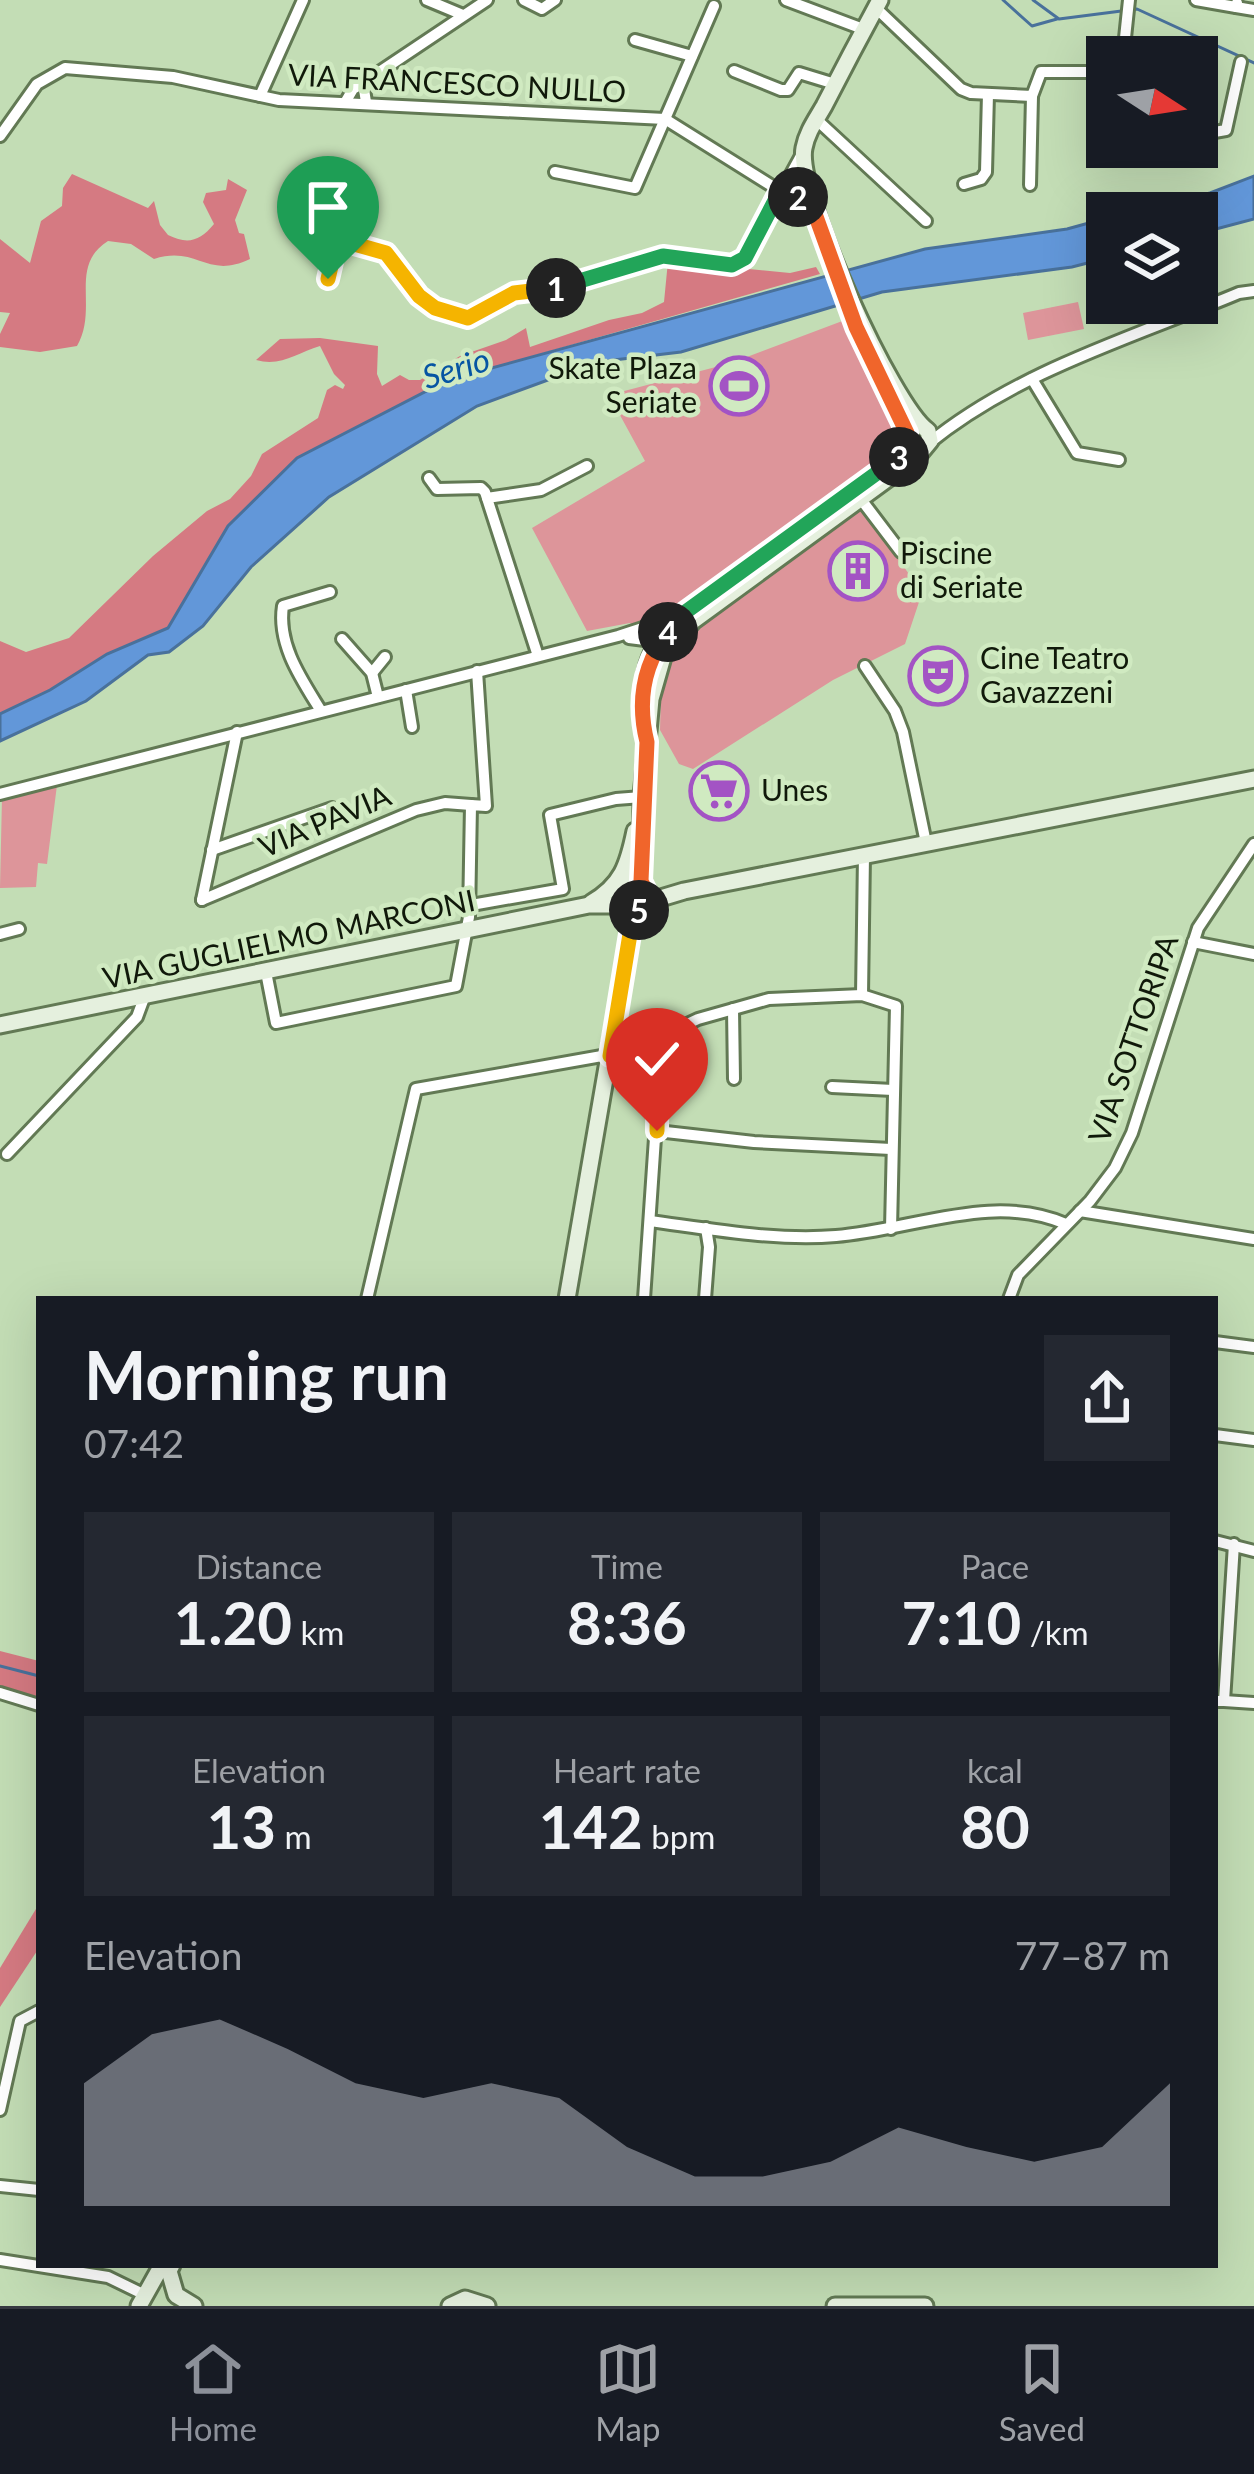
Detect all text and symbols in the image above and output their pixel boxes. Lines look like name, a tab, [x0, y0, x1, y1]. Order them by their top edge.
north arrow	[1086, 36, 1218, 168]
map controls	[1086, 36, 1218, 324]
street label: VIA FRANCESCO NULLO	[287, 55, 627, 109]
pin	[277, 156, 379, 279]
pin: 2	[768, 167, 828, 227]
icon: arrive	[295, 174, 361, 240]
text: 2	[788, 177, 808, 217]
button: layers	[1086, 192, 1218, 324]
pin: 1	[526, 258, 586, 318]
text: 1	[546, 268, 566, 308]
water label: Serio	[417, 338, 494, 396]
place label: Skate Plaza Seriate	[548, 349, 697, 419]
sports icon: Skate Plaza Seriate	[708, 355, 770, 417]
pin: 3	[869, 427, 929, 487]
text: 3	[889, 437, 909, 477]
place label: Piscine di Seriate	[900, 534, 1023, 604]
building icon: Piscine di Seriate	[827, 540, 889, 602]
pin: 4	[638, 602, 698, 662]
text: 4	[658, 612, 678, 652]
place label: Cine Teatro Gavazzeni	[980, 639, 1129, 709]
theatre icon: Cine Teatro Gavazzeni	[907, 645, 969, 707]
supermarket icon: Unes	[688, 760, 750, 822]
place label: Unes	[761, 771, 828, 807]
street label: VIA PAVIA	[253, 776, 396, 864]
pin: 5	[609, 880, 669, 940]
street label: VIA GUGLIELMO MARCONI	[99, 881, 478, 995]
text: 5	[629, 890, 649, 930]
street label: VIA SOTTORIPA	[1080, 929, 1185, 1147]
pin	[606, 1008, 708, 1131]
icon: check	[624, 1026, 690, 1092]
text: Morning run	[84, 1335, 449, 1414]
button: share	[1044, 1335, 1170, 1461]
text: 07:42	[84, 1420, 184, 1466]
text: Distance	[196, 1546, 322, 1586]
text: Time	[591, 1546, 663, 1586]
text: Pace	[961, 1546, 1029, 1586]
text: 1.20	[173, 1586, 292, 1658]
text: 8:36	[567, 1586, 687, 1658]
text: 7:10	[901, 1586, 1021, 1658]
text: km	[292, 1612, 345, 1652]
text: /km	[1021, 1612, 1089, 1652]
text: Elevation	[192, 1750, 326, 1790]
text: Heart rate	[553, 1750, 701, 1790]
text: kcal	[967, 1750, 1023, 1790]
text: 13	[206, 1790, 276, 1862]
text: 142	[539, 1790, 643, 1862]
text: 80	[960, 1790, 1030, 1862]
text: m	[276, 1816, 312, 1856]
text: bpm	[643, 1816, 715, 1856]
text: Elevation	[84, 1932, 242, 1978]
text: 77–87 m	[1015, 1932, 1170, 1978]
tab: Home	[169, 2336, 257, 2448]
tab: Map	[595, 2336, 661, 2448]
tab: Saved	[999, 2336, 1085, 2448]

